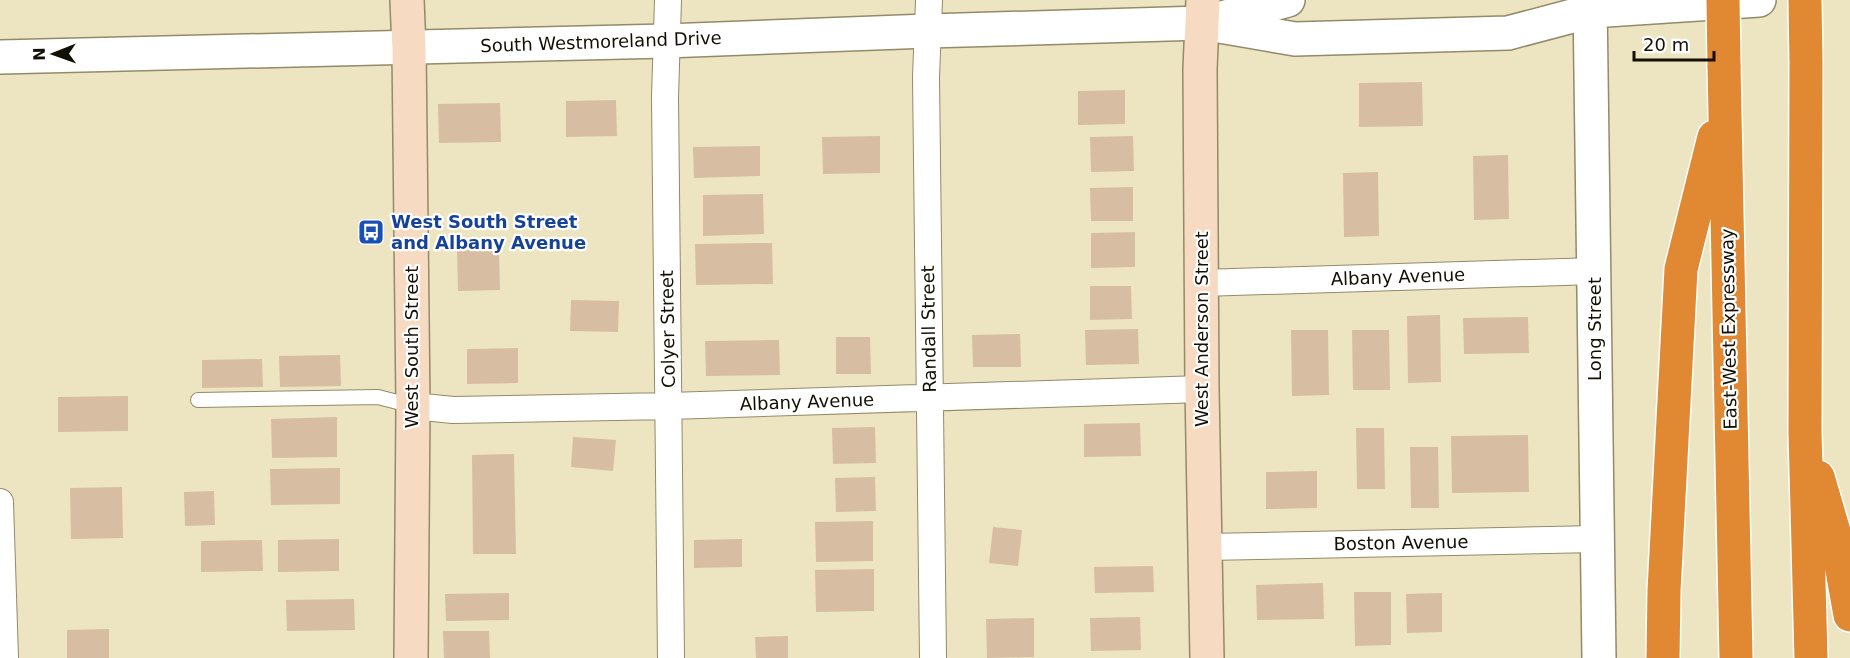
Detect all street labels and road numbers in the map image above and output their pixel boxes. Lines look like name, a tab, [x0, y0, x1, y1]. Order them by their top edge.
street label: South Westmoreland Drive	[480, 27, 722, 56]
street label: East-West Expressway	[1716, 228, 1741, 430]
street label: West Anderson Street	[1191, 231, 1212, 427]
street label: Albany Avenue	[1330, 264, 1466, 289]
street label: Randall Street	[917, 265, 940, 393]
street label: West South Street	[401, 266, 422, 428]
street label: Colyer Street	[656, 270, 679, 388]
street label: Long Street	[1584, 277, 1605, 381]
street label: Albany Avenue	[739, 389, 875, 414]
street label: Boston Avenue	[1333, 531, 1469, 554]

